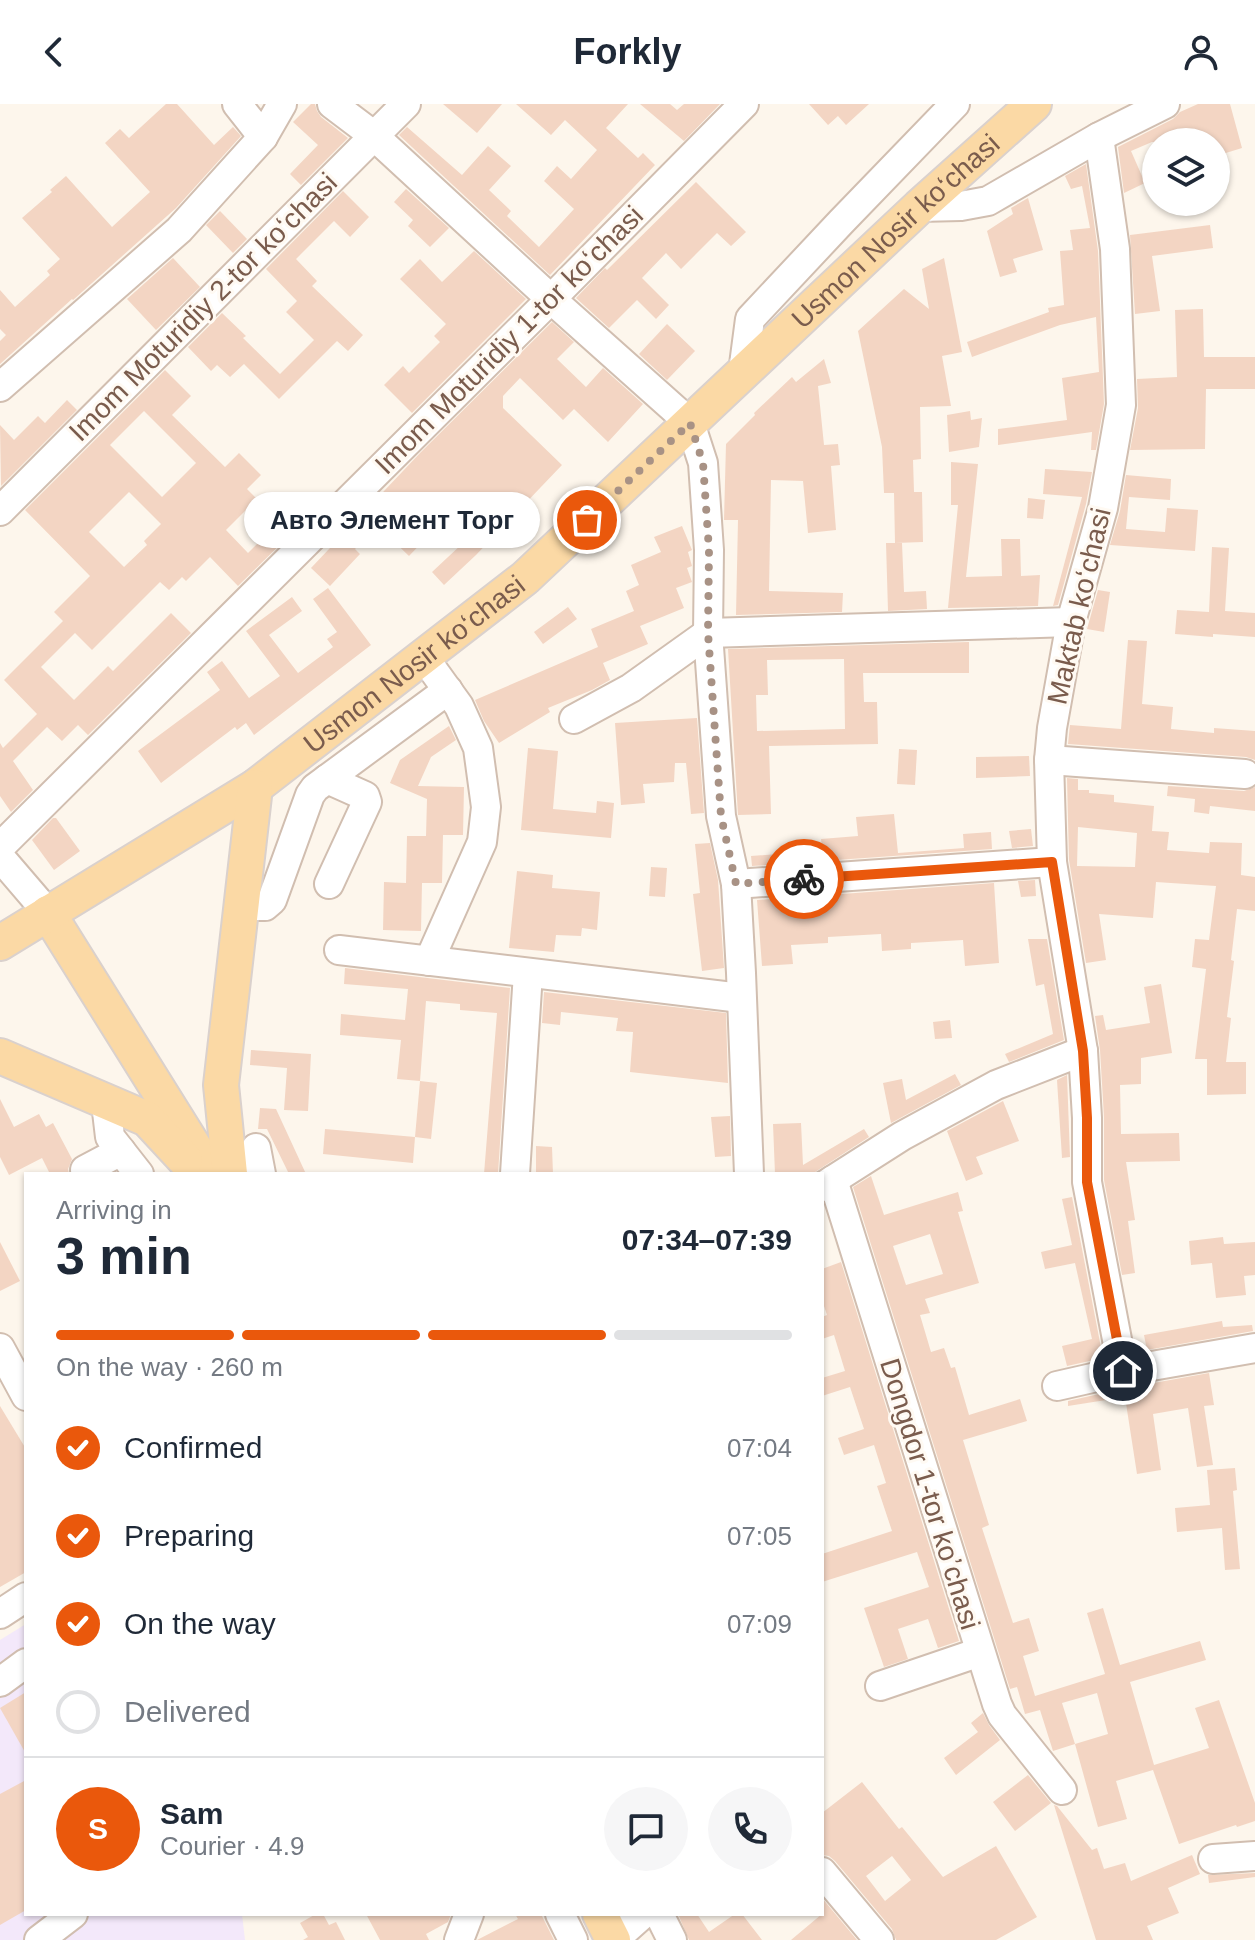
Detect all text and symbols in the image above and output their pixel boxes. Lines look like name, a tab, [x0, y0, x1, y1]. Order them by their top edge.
icon: back	[32, 30, 76, 74]
icon: person	[1179, 30, 1223, 74]
text: Forkly	[573, 31, 682, 72]
street label: Usmon Nosir ko‘chasi	[785, 127, 1005, 334]
map controls	[1142, 128, 1230, 216]
button: layers	[1142, 128, 1230, 216]
street label: Imom Moturidiy 2-tor koʻchasi	[63, 167, 343, 447]
street label: Imom Moturidiy 1-tor koʻchasi	[369, 200, 649, 480]
pin	[553, 486, 621, 554]
callout: Авто Элемент Торг	[243, 492, 539, 548]
icon: bag	[565, 498, 609, 542]
text: Авто Элемент Торг	[270, 505, 514, 535]
street label: Maktab koʻchasi	[1041, 505, 1117, 707]
street label: Usmon Nosir ko‘chasi	[297, 569, 531, 759]
courier	[764, 839, 844, 919]
icon: bike	[782, 857, 826, 901]
text: Arriving in	[56, 1195, 172, 1225]
text: 07:34–07:39	[622, 1223, 792, 1256]
text: 3 min	[56, 1227, 192, 1285]
pin	[1089, 1337, 1157, 1405]
icon: home	[1101, 1349, 1145, 1393]
text: On the way · 260 m	[56, 1352, 283, 1382]
street label: Dongdor 1-tor koʼchasi	[874, 1355, 986, 1633]
icon: check	[56, 1426, 100, 1470]
text: Confirmed	[124, 1431, 262, 1464]
text: 07:04	[727, 1433, 792, 1463]
icon: check	[56, 1514, 100, 1558]
text: Preparing	[124, 1519, 254, 1552]
text: 07:05	[727, 1521, 792, 1551]
icon: check	[56, 1602, 100, 1646]
text: On the way	[124, 1607, 276, 1640]
text: 07:09	[727, 1609, 792, 1639]
text: Delivered	[124, 1695, 251, 1728]
button: chat	[604, 1787, 688, 1871]
button: phone	[708, 1787, 792, 1871]
text: Sam	[160, 1797, 223, 1830]
text: S	[88, 1812, 108, 1845]
text: Courier · 4.9	[160, 1831, 305, 1861]

